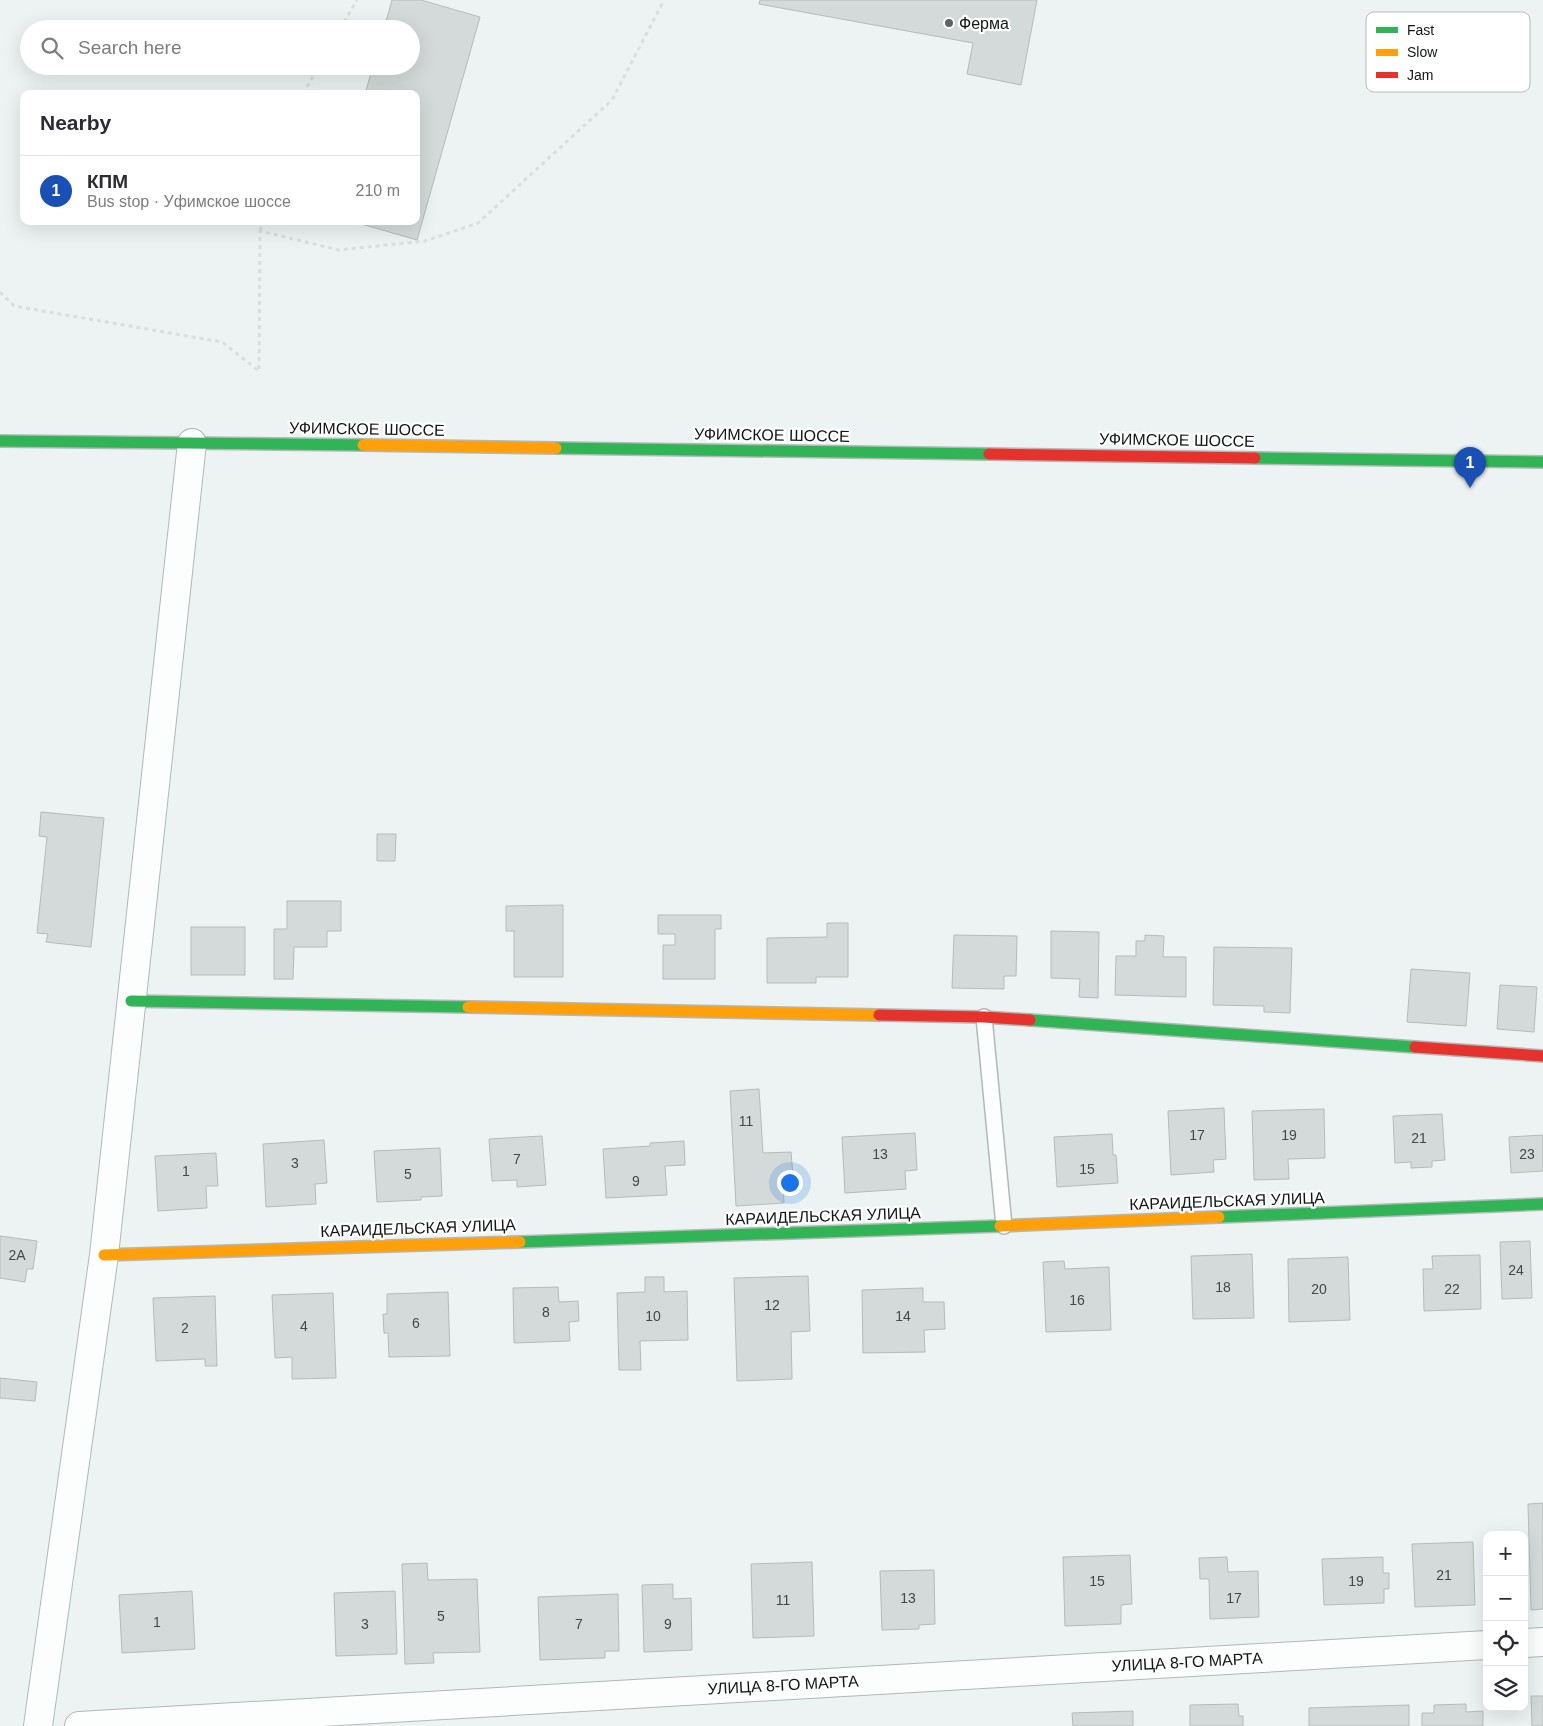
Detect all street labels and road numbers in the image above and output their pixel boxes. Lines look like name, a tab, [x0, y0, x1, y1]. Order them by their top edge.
street label: УФИМСКОЕ ШОССЕ	[289, 419, 445, 439]
street label: УФИМСКОЕ ШОССЕ	[694, 425, 850, 445]
street label: УФИМСКОЕ ШОССЕ	[1099, 430, 1255, 450]
street label: КАРАИДЕЛЬСКАЯ УЛИЦА	[1129, 1189, 1325, 1213]
street label: КАРАИДЕЛЬСКАЯ УЛИЦА	[725, 1204, 921, 1228]
street label: КАРАИДЕЛЬСКАЯ УЛИЦА	[320, 1216, 516, 1240]
street label: УЛИЦА 8-ГО МАРТА	[1111, 1650, 1263, 1674]
street label: УЛИЦА 8-ГО МАРТА	[707, 1673, 859, 1697]

